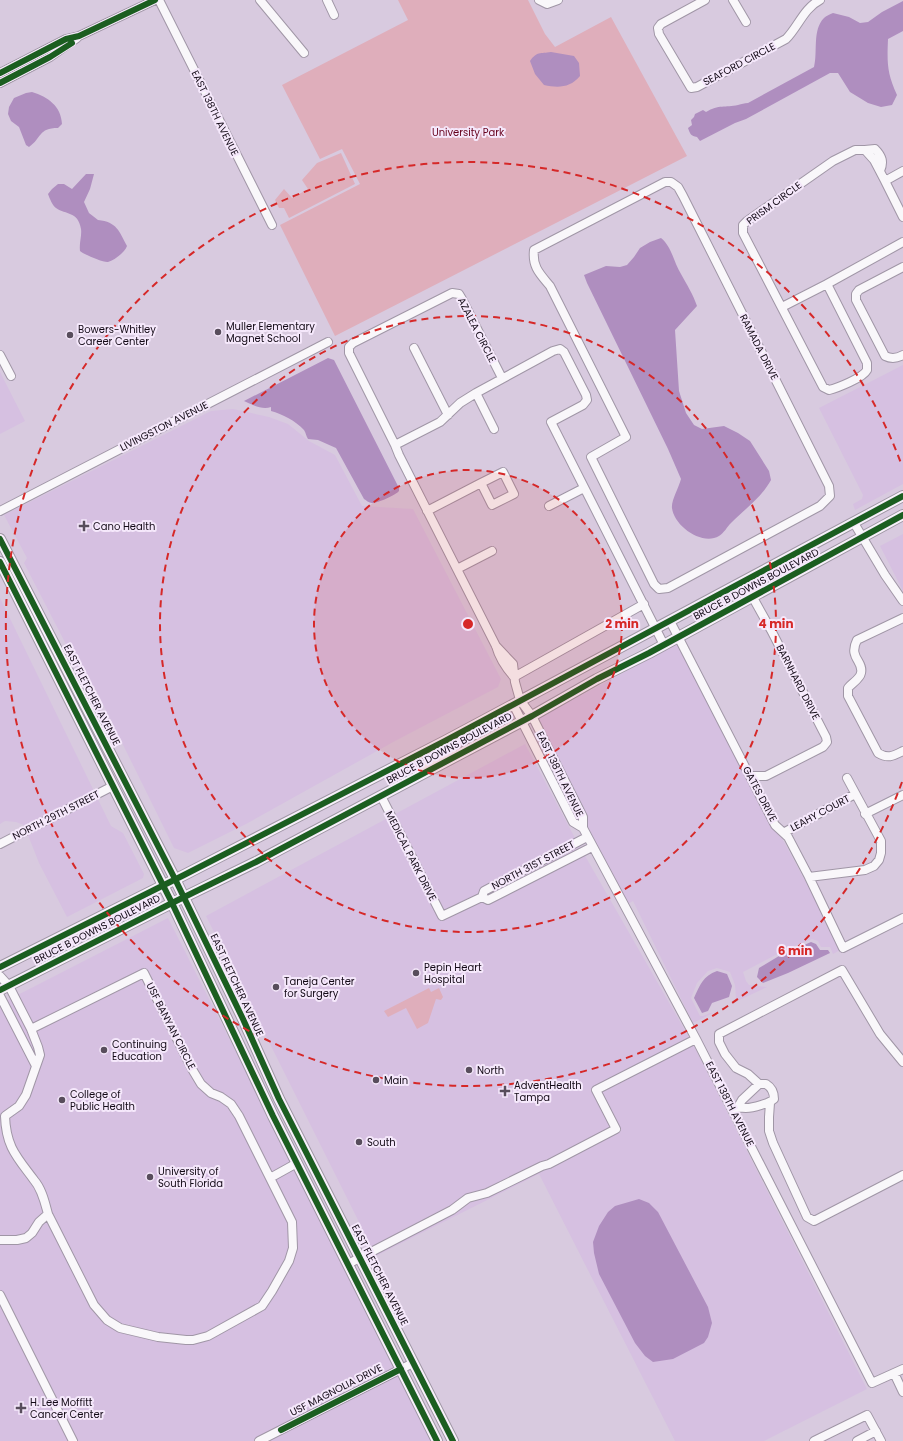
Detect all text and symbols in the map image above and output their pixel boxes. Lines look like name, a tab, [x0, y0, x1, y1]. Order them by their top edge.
street label: SEAFORD CIRCLE	[700, 39, 778, 89]
street label: EAST 138TH AVENUE	[188, 68, 242, 158]
park label: University Park	[432, 125, 505, 140]
street label: PRISM CIRCLE	[743, 178, 805, 228]
street label: AZALEA CIRCLE	[454, 295, 500, 365]
street label: RAMADA DRIVE	[736, 311, 782, 383]
place label: Muller Elementary Magnet School	[226, 319, 315, 346]
place label: Bowers-Whitley Career Center	[78, 322, 156, 349]
marker: Muller Elementary Magnet School	[213, 327, 223, 337]
marker: Bowers-Whitley Career Center	[65, 330, 75, 340]
street label: LIVINGSTON AVENUE	[117, 397, 211, 455]
place label: Cano Health	[93, 519, 155, 534]
marker: Cano Health	[78, 520, 90, 532]
street label: BRUCE B DOWNS BOULEVARD	[691, 544, 821, 624]
text: 2 min	[605, 615, 639, 632]
text: 4 min	[758, 615, 794, 632]
centre of rings	[461, 617, 475, 631]
street label: EAST FLETCHER AVENUE	[60, 642, 124, 748]
street label: BARNHARD DRIVE	[772, 642, 824, 722]
street label: BRUCE B DOWNS BOULEVARD	[384, 708, 514, 788]
street label: EAST 138TH AVENUE	[533, 729, 587, 819]
street label: GATES DRIVE	[739, 764, 781, 824]
street label: NORTH 29TH STREET	[10, 786, 103, 843]
street label: LEAHY COURT	[788, 791, 853, 835]
street label: MEDICAL PARK DRIVE	[382, 808, 440, 904]
street label: NORTH 31ST STREET	[489, 836, 578, 893]
street label: BRUCE B DOWNS BOULEVARD	[31, 890, 163, 968]
street label: EAST FLETCHER AVENUE	[207, 931, 267, 1039]
text: 6 min	[778, 942, 812, 959]
place label: Pepin Heart Hospital	[424, 960, 482, 987]
marker: Pepin Heart Hospital	[411, 968, 421, 978]
place label: Taneja Center for Surgery	[284, 974, 355, 1001]
street label: USF BANYAN CIRCLE	[143, 980, 199, 1072]
marker: Taneja Center for Surgery	[271, 982, 281, 992]
place label: Continuing Education	[112, 1037, 167, 1064]
marker: Continuing Education	[99, 1045, 109, 1055]
street label: EAST 138TH AVENUE	[702, 1059, 758, 1149]
place label: North	[477, 1063, 504, 1078]
marker: North	[464, 1065, 474, 1075]
place label: Main	[384, 1073, 408, 1088]
marker: Main	[371, 1075, 381, 1085]
place label: AdventHealth Tampa	[514, 1078, 582, 1105]
marker: AdventHealth Tampa	[499, 1085, 511, 1097]
place label: College of Public Health	[70, 1087, 135, 1114]
marker: College of Public Health	[57, 1095, 67, 1105]
place label: South	[367, 1135, 396, 1150]
marker: South	[354, 1137, 364, 1147]
place label: University of South Florida	[158, 1164, 223, 1191]
marker: University of South Florida	[145, 1172, 155, 1182]
street label: EAST FLETCHER AVENUE	[348, 1222, 412, 1328]
street label: USF MAGNOLIA DRIVE	[287, 1360, 385, 1420]
place label: H. Lee Moffitt Cancer Center	[30, 1395, 104, 1422]
marker: H. Lee Moffitt Cancer Center	[15, 1402, 27, 1414]

